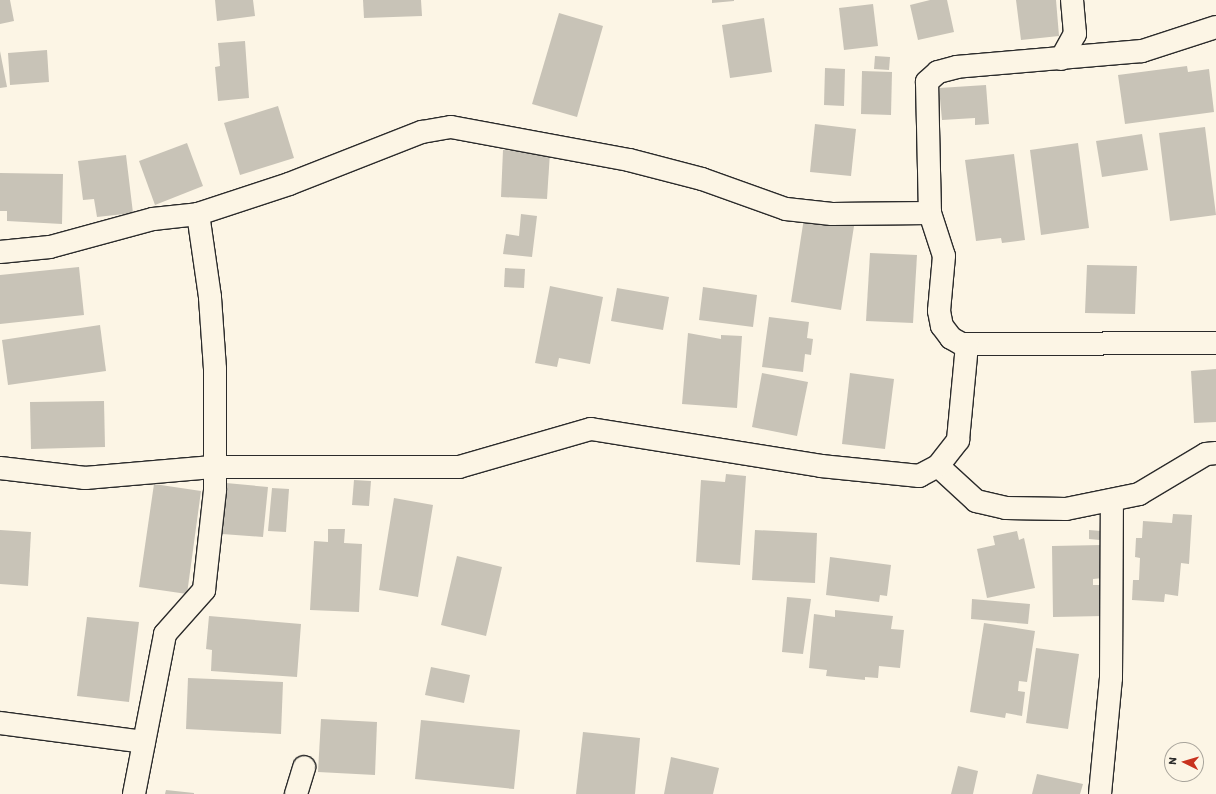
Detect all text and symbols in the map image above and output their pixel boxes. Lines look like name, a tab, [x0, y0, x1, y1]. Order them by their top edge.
north arrow	[1164, 742, 1204, 782]
text: N	[1166, 757, 1179, 765]

